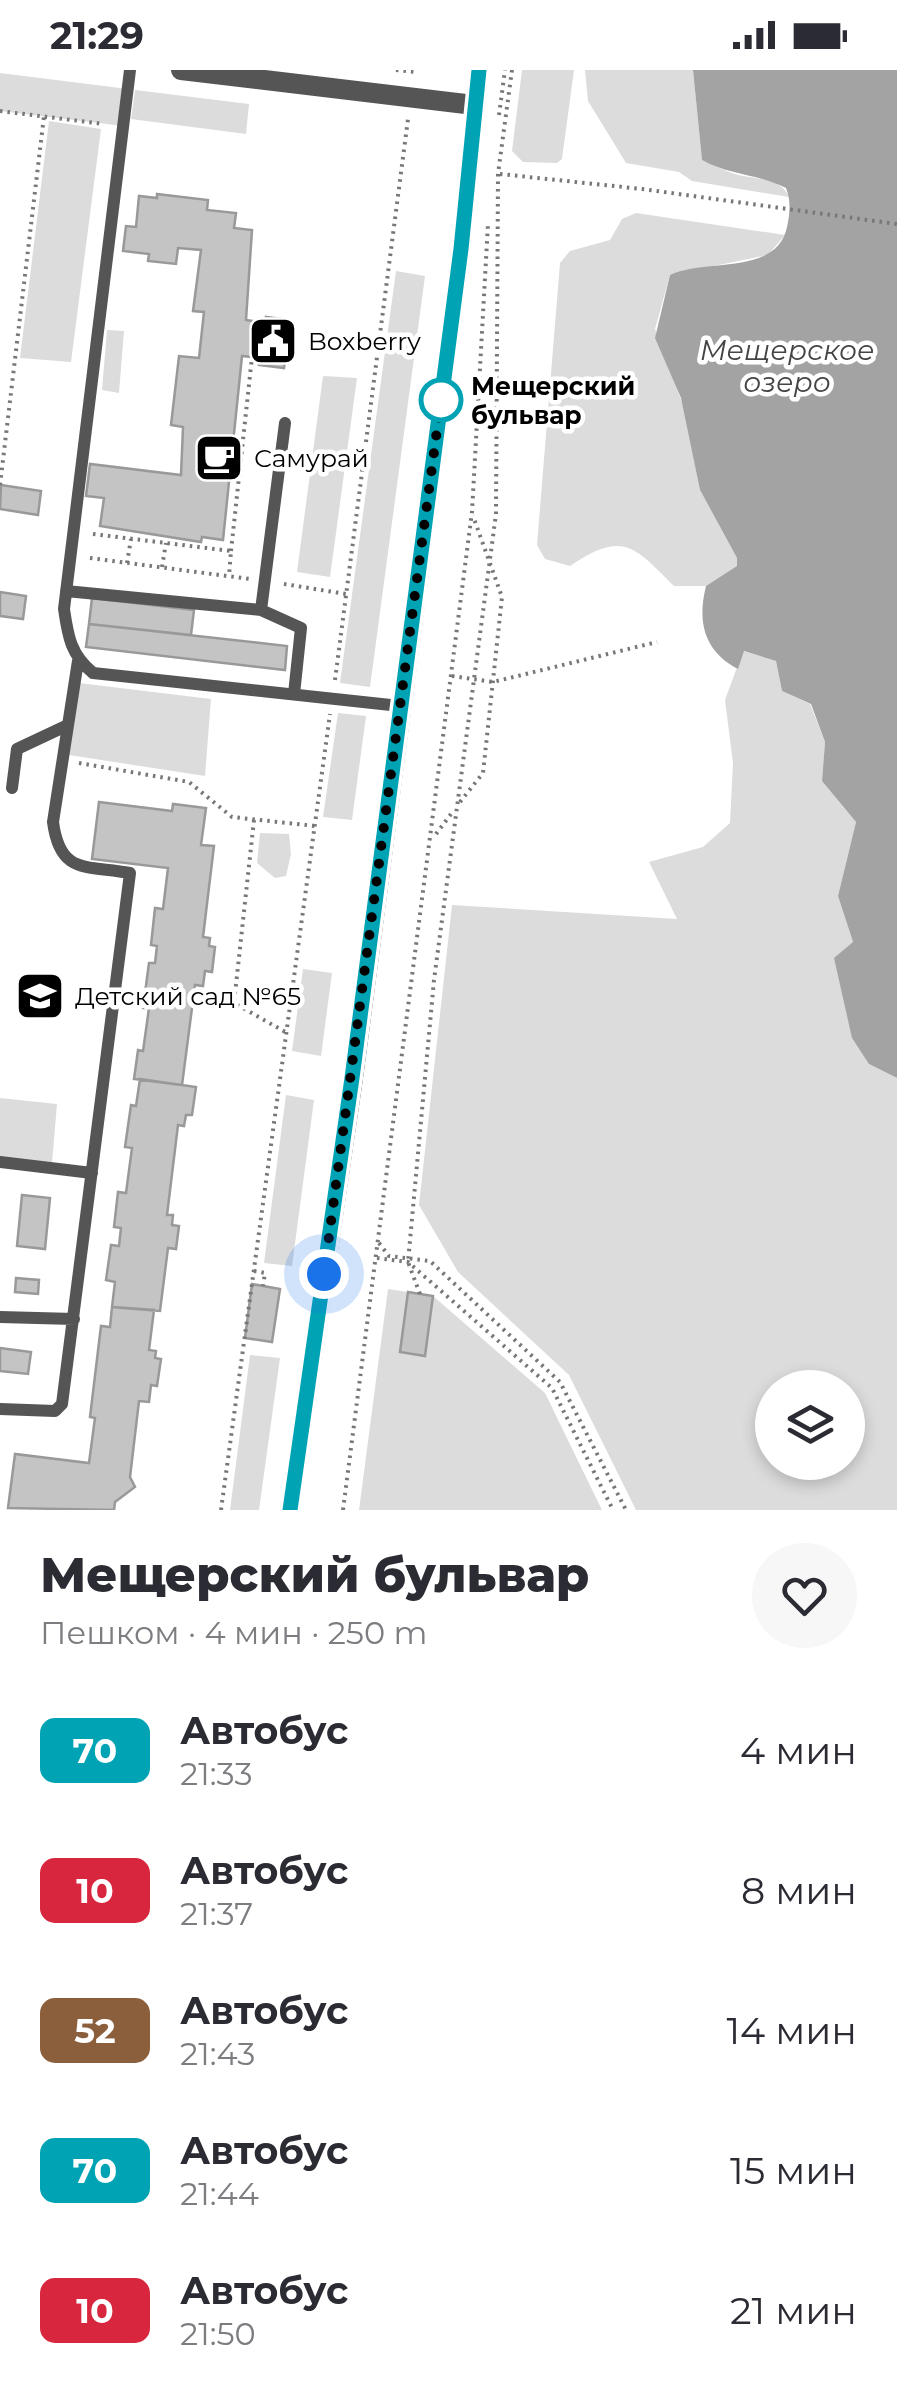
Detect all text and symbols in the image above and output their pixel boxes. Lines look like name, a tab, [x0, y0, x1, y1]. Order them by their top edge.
text: 21:29	[50, 12, 144, 59]
public building icon: Boxberry	[247, 315, 299, 367]
place label: Boxberry	[308, 326, 421, 356]
water label: Мещерское озеро	[700, 333, 874, 399]
place label: Мещерский бульвар	[471, 371, 635, 430]
marker: Мещерский бульвар	[420, 379, 462, 421]
cafe icon: Самурай	[193, 432, 245, 484]
place label: Самурай	[254, 443, 369, 473]
school or university icon: Детский сад №65	[14, 970, 66, 1022]
place label: Детский сад №65	[75, 981, 301, 1011]
your location	[299, 1249, 349, 1299]
map controls	[755, 1370, 865, 1480]
button: layers	[755, 1370, 865, 1480]
button: heart	[752, 1543, 857, 1648]
text: Мещерский бульвар	[40, 1546, 589, 1604]
text: Пешком · 4 мин · 250 m	[40, 1613, 427, 1652]
text: Автобус	[180, 1707, 349, 1754]
text: 4 мин	[740, 1727, 857, 1774]
text: 70	[73, 1729, 117, 1772]
text: 21:33	[180, 1754, 252, 1793]
text: Автобус	[180, 1847, 349, 1894]
text: 8 мин	[741, 1867, 857, 1914]
text: 10	[76, 1869, 114, 1912]
text: 21:37	[180, 1894, 253, 1933]
text: Автобус	[180, 1987, 349, 2034]
text: 14 мин	[726, 2007, 857, 2054]
text: 52	[74, 2009, 116, 2052]
text: 21:43	[180, 2034, 255, 2073]
text: Автобус	[180, 2127, 349, 2174]
text: 15 мин	[730, 2147, 857, 2194]
text: 70	[73, 2149, 117, 2192]
text: 21:44	[180, 2174, 259, 2213]
text: Автобус	[180, 2267, 349, 2314]
text: 21 мин	[730, 2287, 857, 2334]
text: 10	[76, 2289, 114, 2332]
text: 21:50	[180, 2314, 256, 2353]

